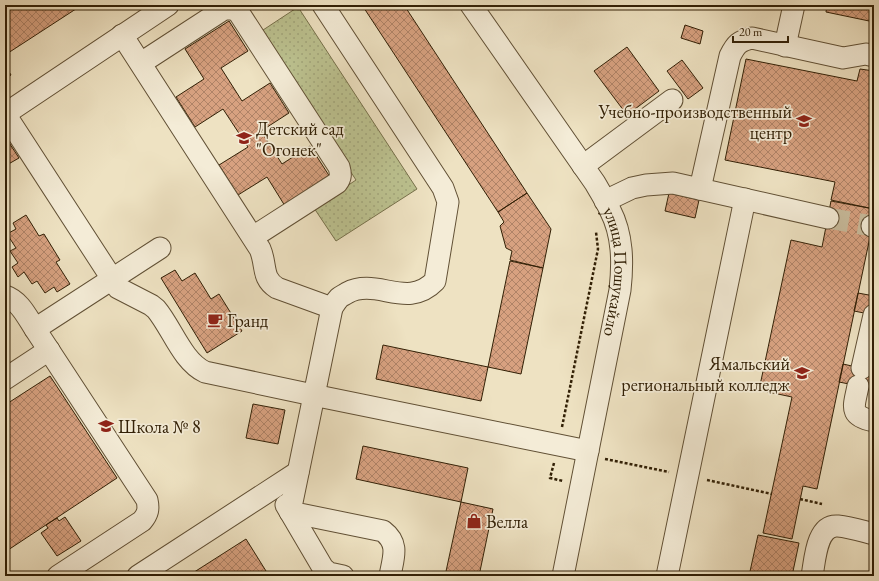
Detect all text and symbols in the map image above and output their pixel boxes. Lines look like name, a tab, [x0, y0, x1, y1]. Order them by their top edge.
scale bar	[733, 18, 788, 44]
text: 20 m	[739, 24, 763, 40]
place label: Учебно-производственный центр	[597, 100, 792, 144]
school or university icon: Учебно-производственный центр	[795, 112, 813, 130]
place label: Детский сад "Огонек"	[256, 117, 344, 161]
school or university icon: Детский сад "Огонек"	[235, 129, 253, 147]
street label: улица Пошукайло	[598, 202, 633, 339]
place label: Гранд	[227, 309, 268, 332]
cafe icon: Гранд	[206, 311, 224, 329]
place label: Ямальский региональный колледж	[621, 352, 790, 396]
school or university icon: Ямальский региональный колледж	[793, 364, 811, 382]
place label: Школа № 8	[118, 415, 201, 438]
school or university icon: Школа № 8	[97, 417, 115, 435]
place label: Велла	[486, 510, 529, 533]
shop icon: Велла	[465, 512, 483, 530]

